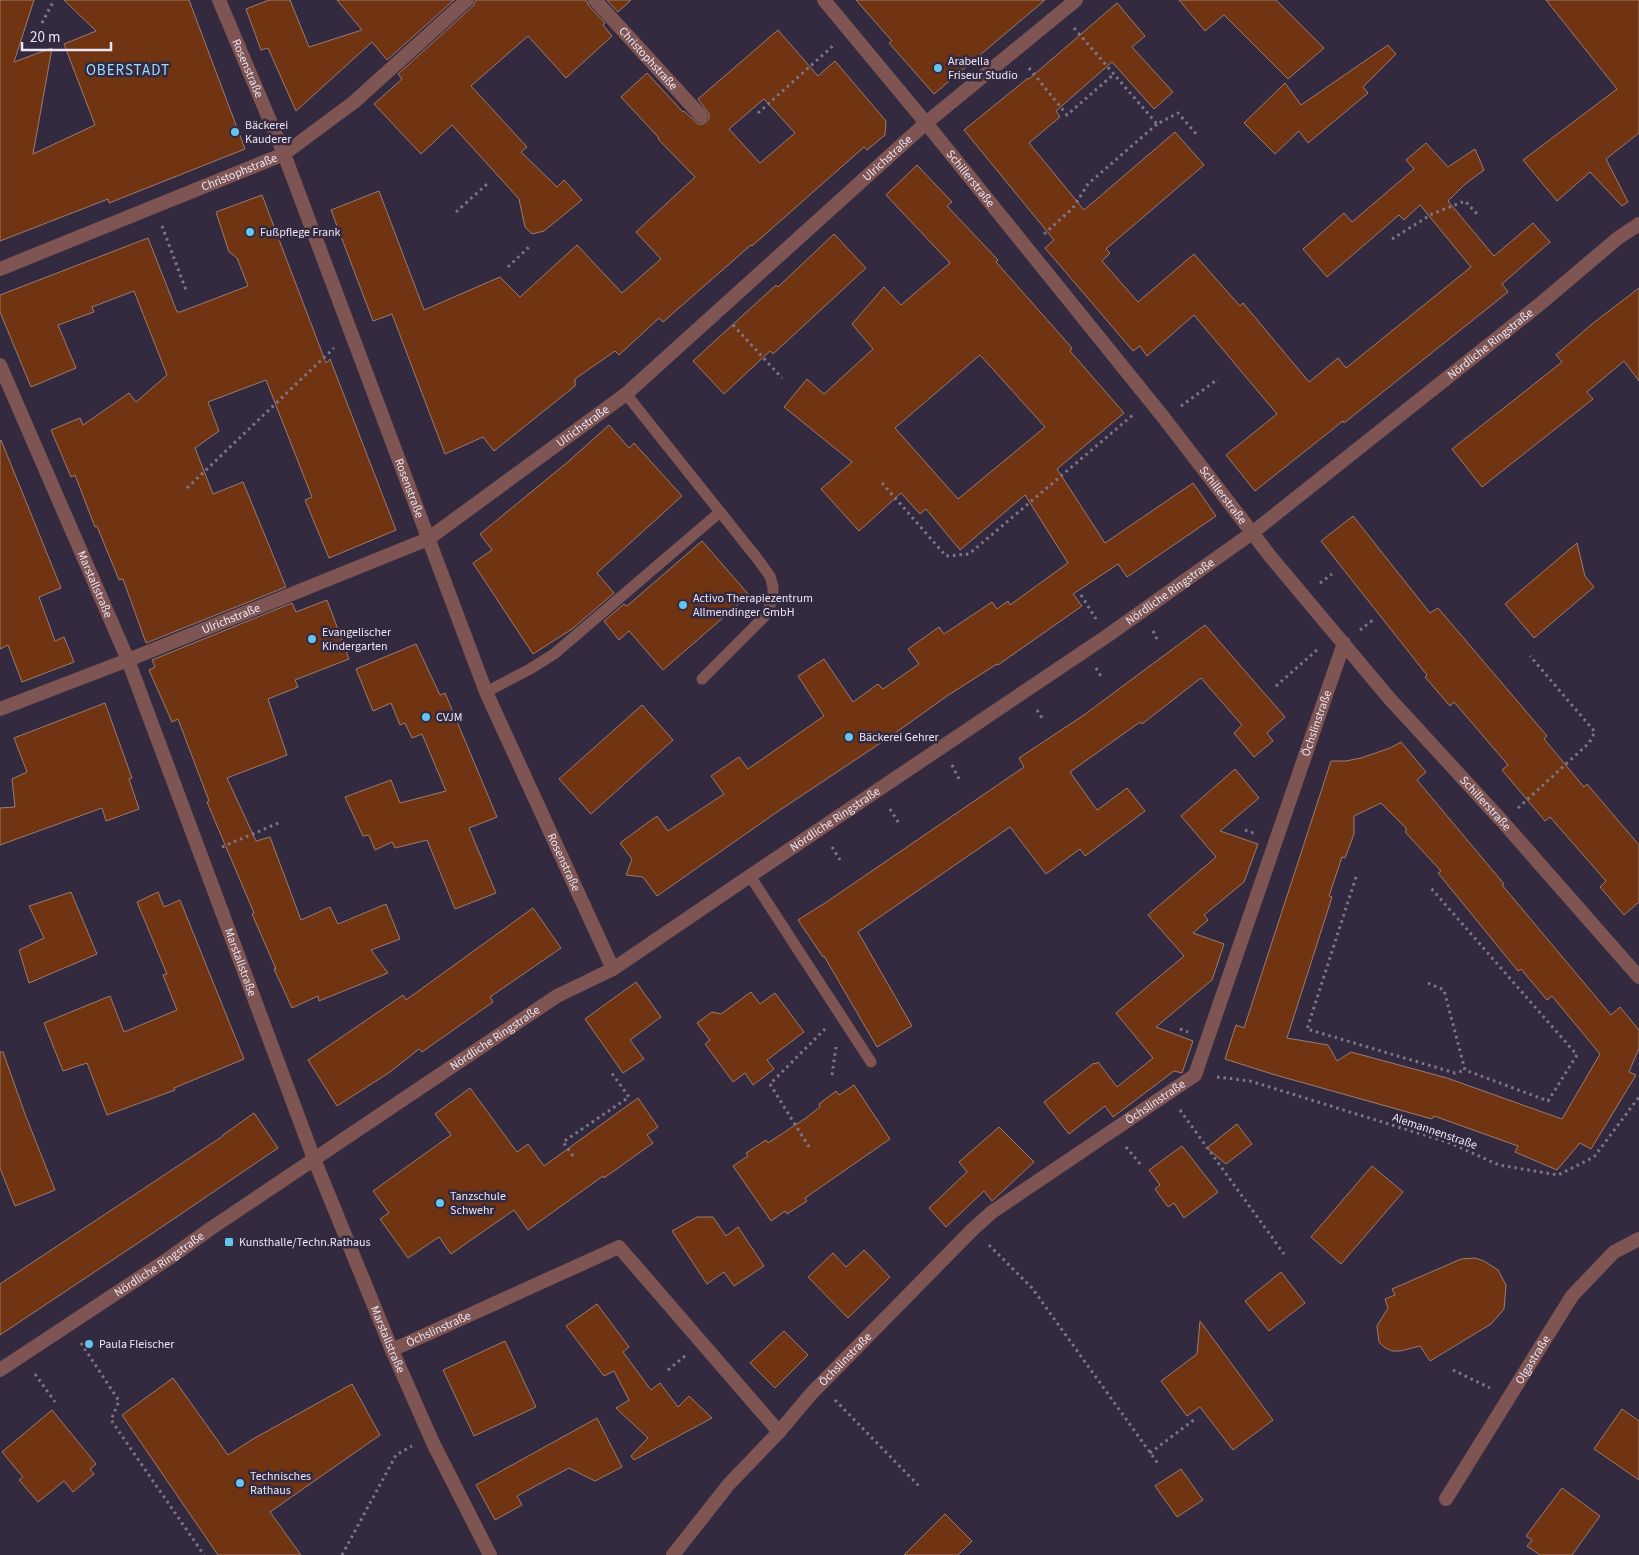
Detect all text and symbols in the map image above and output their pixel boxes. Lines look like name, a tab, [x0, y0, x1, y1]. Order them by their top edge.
scale bar	[22, 20, 111, 52]
street label: Christophstraße	[614, 23, 681, 94]
text: 20 m	[30, 27, 60, 48]
street label: Rosenstraße	[227, 36, 267, 100]
place label: Arabella Friseur Studio	[948, 53, 1018, 84]
district label: OBERSTADT	[86, 60, 170, 81]
marker: Arabella Friseur Studio	[932, 62, 944, 74]
place label: Bäckerei Kauderer	[245, 117, 292, 148]
marker: Bäckerei Kauderer	[229, 126, 241, 138]
street label: Ulrichstraße	[859, 131, 916, 185]
street label: Schillerstraße	[942, 146, 999, 211]
street label: Christophstraße	[199, 150, 280, 196]
place label: Fußpflege Frank	[260, 224, 341, 241]
marker: Fußpflege Frank	[244, 226, 256, 238]
street label: Nördliche Ringstraße	[1444, 305, 1537, 384]
street label: Ulrichstraße	[553, 401, 613, 451]
street label: Rosenstraße	[390, 456, 428, 521]
street label: Schillerstraße	[1195, 463, 1251, 528]
street label: Marstallstraße	[73, 548, 117, 621]
street label: Nördliche Ringstraße	[1122, 554, 1218, 629]
place label: Activo Therapiezentrum Allmendinger GmbH	[693, 590, 813, 621]
marker: Activo Therapiezentrum Allmendinger GmbH	[677, 599, 689, 611]
street label: Ulrichstraße	[199, 600, 263, 638]
place label: Evangelischer Kindergarten	[322, 624, 392, 655]
marker: Evangelischer Kindergarten	[306, 633, 318, 645]
street label: Öchslinstraße	[1297, 688, 1336, 759]
place label: CVJM	[436, 709, 463, 726]
marker: CVJM	[420, 711, 432, 723]
place label: Bäckerei Gehrer	[859, 729, 939, 746]
marker: Bäckerei Gehrer	[843, 731, 855, 743]
street label: Schillerstraße	[1456, 772, 1515, 835]
street label: Nördliche Ringstraße	[787, 783, 884, 856]
street label: Rosenstraße	[543, 830, 584, 894]
street label: Marstallstraße	[220, 926, 261, 999]
street label: Nördliche Ringstraße	[447, 1002, 544, 1075]
street label: Öchslinstraße	[1122, 1076, 1189, 1129]
street label: Alemannenstraße	[1390, 1109, 1480, 1154]
place label: Tanzschule Schwehr	[450, 1188, 506, 1219]
marker: Tanzschule Schwehr	[434, 1197, 446, 1209]
street label: Nördliche Ringstraße	[111, 1228, 208, 1301]
place label: Kunsthalle/Techn.Rathaus	[239, 1234, 371, 1251]
marker: Kunsthalle/Techn.Rathaus	[223, 1236, 235, 1248]
street label: Marstallstraße	[366, 1303, 409, 1376]
street label: Öchslinstraße	[404, 1307, 474, 1351]
street label: Öchslinstraße	[815, 1329, 876, 1390]
street label: Olgastraße	[1511, 1332, 1555, 1388]
place label: Paula Fleischer	[99, 1336, 175, 1353]
marker: Paula Fleischer	[83, 1338, 95, 1350]
place label: Technisches Rathaus	[250, 1468, 311, 1499]
marker: Technisches Rathaus	[234, 1477, 246, 1489]

